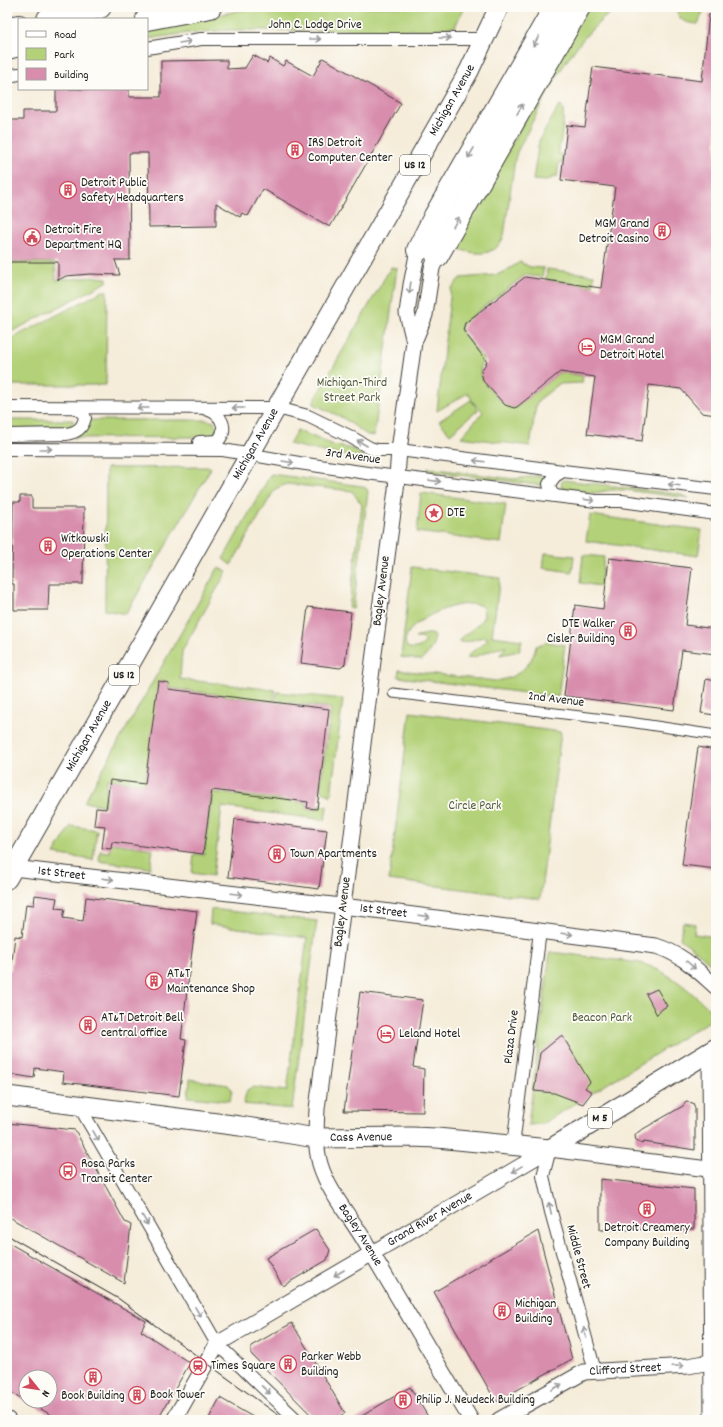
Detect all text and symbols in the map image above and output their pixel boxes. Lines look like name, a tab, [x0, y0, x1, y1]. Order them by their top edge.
street label: John C. Lodge Drive	[268, 16, 362, 35]
legend	[18, 18, 148, 90]
text: Road	[54, 27, 76, 44]
one-way arrow	[438, 34, 451, 42]
one-way arrow	[308, 35, 321, 43]
one-way arrow	[531, 35, 539, 47]
one-way arrow	[179, 38, 192, 46]
text: Park	[54, 47, 75, 64]
street label: Michigan Avenue	[424, 61, 480, 140]
text: Building	[54, 67, 89, 84]
one-way arrow	[517, 103, 525, 115]
place label: IRS Detroit Computer Center	[308, 134, 393, 168]
building icon: IRS Detroit Computer Center	[285, 140, 305, 160]
one-way arrow	[466, 147, 474, 159]
road number: US 12	[400, 155, 430, 175]
place label: Detroit Public Safety Headquarters	[81, 174, 184, 208]
building icon: Detroit Public Safety Headquarters	[58, 180, 78, 200]
place label: MGM Grand Detroit Casino	[579, 215, 649, 249]
one-way arrow	[452, 216, 460, 228]
place label: Detroit Fire Department HQ	[45, 221, 122, 255]
building icon: MGM Grand Detroit Casino	[652, 221, 672, 241]
public building icon: Detroit Fire Department HQ	[22, 227, 42, 247]
one-way arrow	[406, 281, 414, 294]
place label: MGM Grand Detroit Hotel	[600, 331, 664, 365]
hotel icon: MGM Grand Detroit Hotel	[577, 337, 597, 357]
park label: Michigan-Third Street Park	[317, 374, 387, 408]
one-way arrow	[137, 404, 150, 412]
street label: Michigan Avenue	[228, 404, 284, 484]
one-way arrow	[232, 404, 245, 412]
one-way arrow	[356, 438, 368, 446]
street label: 3rd Avenue	[324, 444, 382, 470]
one-way arrow	[39, 445, 52, 453]
one-way arrow	[473, 457, 486, 465]
one-way arrow	[281, 458, 294, 466]
one-way arrow	[428, 477, 441, 485]
one-way arrow	[668, 481, 681, 489]
one-way arrow	[582, 496, 595, 504]
place icon: DTE	[424, 503, 444, 523]
place label: DTE	[447, 504, 465, 523]
place label: Witkowski Operations Center	[61, 530, 152, 564]
building icon: Witkowski Operations Center	[38, 536, 58, 556]
street label: Bagley Avenue	[368, 555, 396, 627]
place label: DTE Walker Cisler Building	[547, 615, 615, 649]
building icon: DTE Walker Cisler Building	[618, 621, 638, 641]
road number: US 12	[109, 665, 139, 685]
street label: 2nd Avenue	[527, 687, 585, 713]
street label: Michigan Avenue	[61, 696, 117, 775]
park label: Circle Park	[449, 797, 501, 816]
building icon: Town Apartments	[267, 844, 287, 864]
place label: Town Apartments	[290, 845, 377, 864]
street label: 1st Street	[37, 861, 87, 886]
one-way arrow	[101, 875, 114, 883]
street label: Bagley Avenue	[329, 876, 357, 948]
one-way arrow	[230, 891, 243, 898]
street label: 1st Street	[359, 899, 409, 924]
one-way arrow	[417, 912, 430, 920]
one-way arrow	[560, 930, 573, 938]
one-way arrow	[685, 960, 696, 969]
place label: AT&T Maintenance Shop	[167, 965, 255, 999]
building icon: AT&T Maintenance Shop	[144, 971, 164, 991]
place label: AT&T Detroit Bell central office	[101, 1009, 183, 1043]
street label: Plaza Drive	[499, 1009, 525, 1065]
park label: Beacon Park	[572, 1009, 632, 1028]
building icon: AT&T Detroit Bell central office	[78, 1015, 98, 1035]
hotel icon: Leland Hotel	[376, 1024, 396, 1044]
place label: Leland Hotel	[399, 1025, 460, 1044]
road number: M 5	[588, 1108, 612, 1128]
street label: Cass Avenue	[330, 1128, 393, 1147]
one-way arrow	[92, 1129, 100, 1141]
place label: Rosa Parks Transit Center	[81, 1155, 152, 1189]
bus stop icon: Rosa Parks Transit Center	[58, 1161, 78, 1181]
one-way arrow	[511, 1166, 523, 1174]
street label: Grand River Avenue	[384, 1187, 476, 1252]
building icon: Detroit Creamery Company Building	[637, 1199, 657, 1219]
street label: Bagley Avenue	[333, 1200, 387, 1270]
one-way arrow	[546, 1202, 554, 1215]
one-way arrow	[141, 1214, 149, 1226]
place label: Detroit Creamery Company Building	[604, 1219, 691, 1253]
street label: Middle Street	[560, 1223, 596, 1291]
one-way arrow	[333, 1270, 345, 1278]
place label: Michigan Building	[515, 1295, 556, 1329]
building icon: Michigan Building	[492, 1301, 512, 1321]
one-way arrow	[195, 1306, 203, 1318]
one-way arrow	[580, 1327, 588, 1340]
place label: Parker Webb Building	[301, 1348, 361, 1382]
building icon: Parker Webb Building	[278, 1354, 298, 1374]
station icon: Times Square	[188, 1356, 208, 1376]
place label: Times Square	[211, 1357, 276, 1376]
street label: Clifford Street	[589, 1358, 662, 1381]
one-way arrow	[671, 1363, 684, 1370]
building icon: Book Building	[83, 1367, 103, 1387]
north arrow	[18, 1369, 58, 1409]
one-way arrow	[551, 1382, 563, 1390]
building icon: Book Tower	[127, 1385, 147, 1405]
place label: Book Tower	[150, 1386, 205, 1405]
one-way arrow	[261, 1386, 271, 1395]
text: N	[36, 1387, 53, 1400]
place label: Book Building	[61, 1387, 125, 1406]
building icon: Philip J. Neudeck Building	[393, 1390, 413, 1410]
place label: Philip J. Neudeck Building	[416, 1391, 535, 1410]

